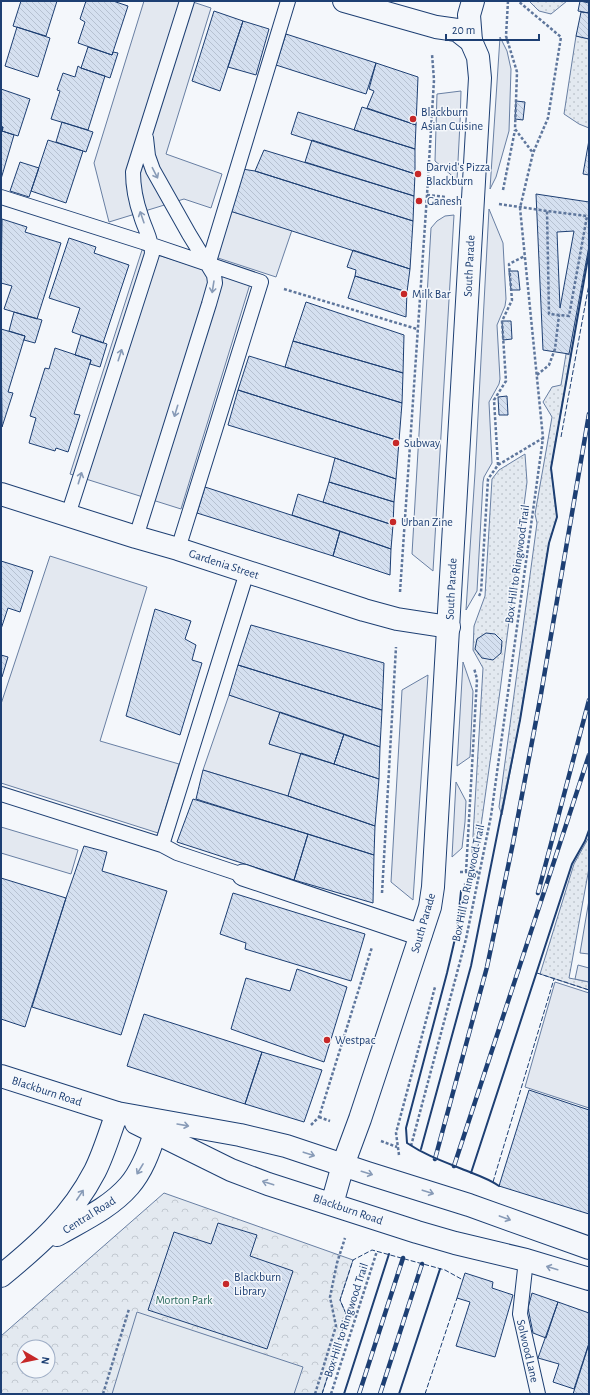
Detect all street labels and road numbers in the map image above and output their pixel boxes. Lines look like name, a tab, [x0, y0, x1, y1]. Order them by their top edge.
street label: South Parade	[461, 235, 477, 297]
street label: Box Hill to Ringwood Trail	[503, 504, 531, 624]
street label: Gardenia Street	[187, 547, 261, 581]
street label: South Parade	[443, 558, 459, 620]
street label: Box Hill to Ringwood Trail	[450, 823, 486, 943]
street label: South Parade	[409, 892, 437, 954]
street label: Blackburn Road	[10, 1074, 84, 1108]
street label: Blackburn Road	[311, 1191, 385, 1227]
street label: Central Road	[61, 1194, 117, 1236]
street label: Box Hill to Ringwood Trail	[322, 1261, 370, 1379]
street label: Solwood Lane	[515, 1318, 541, 1384]

